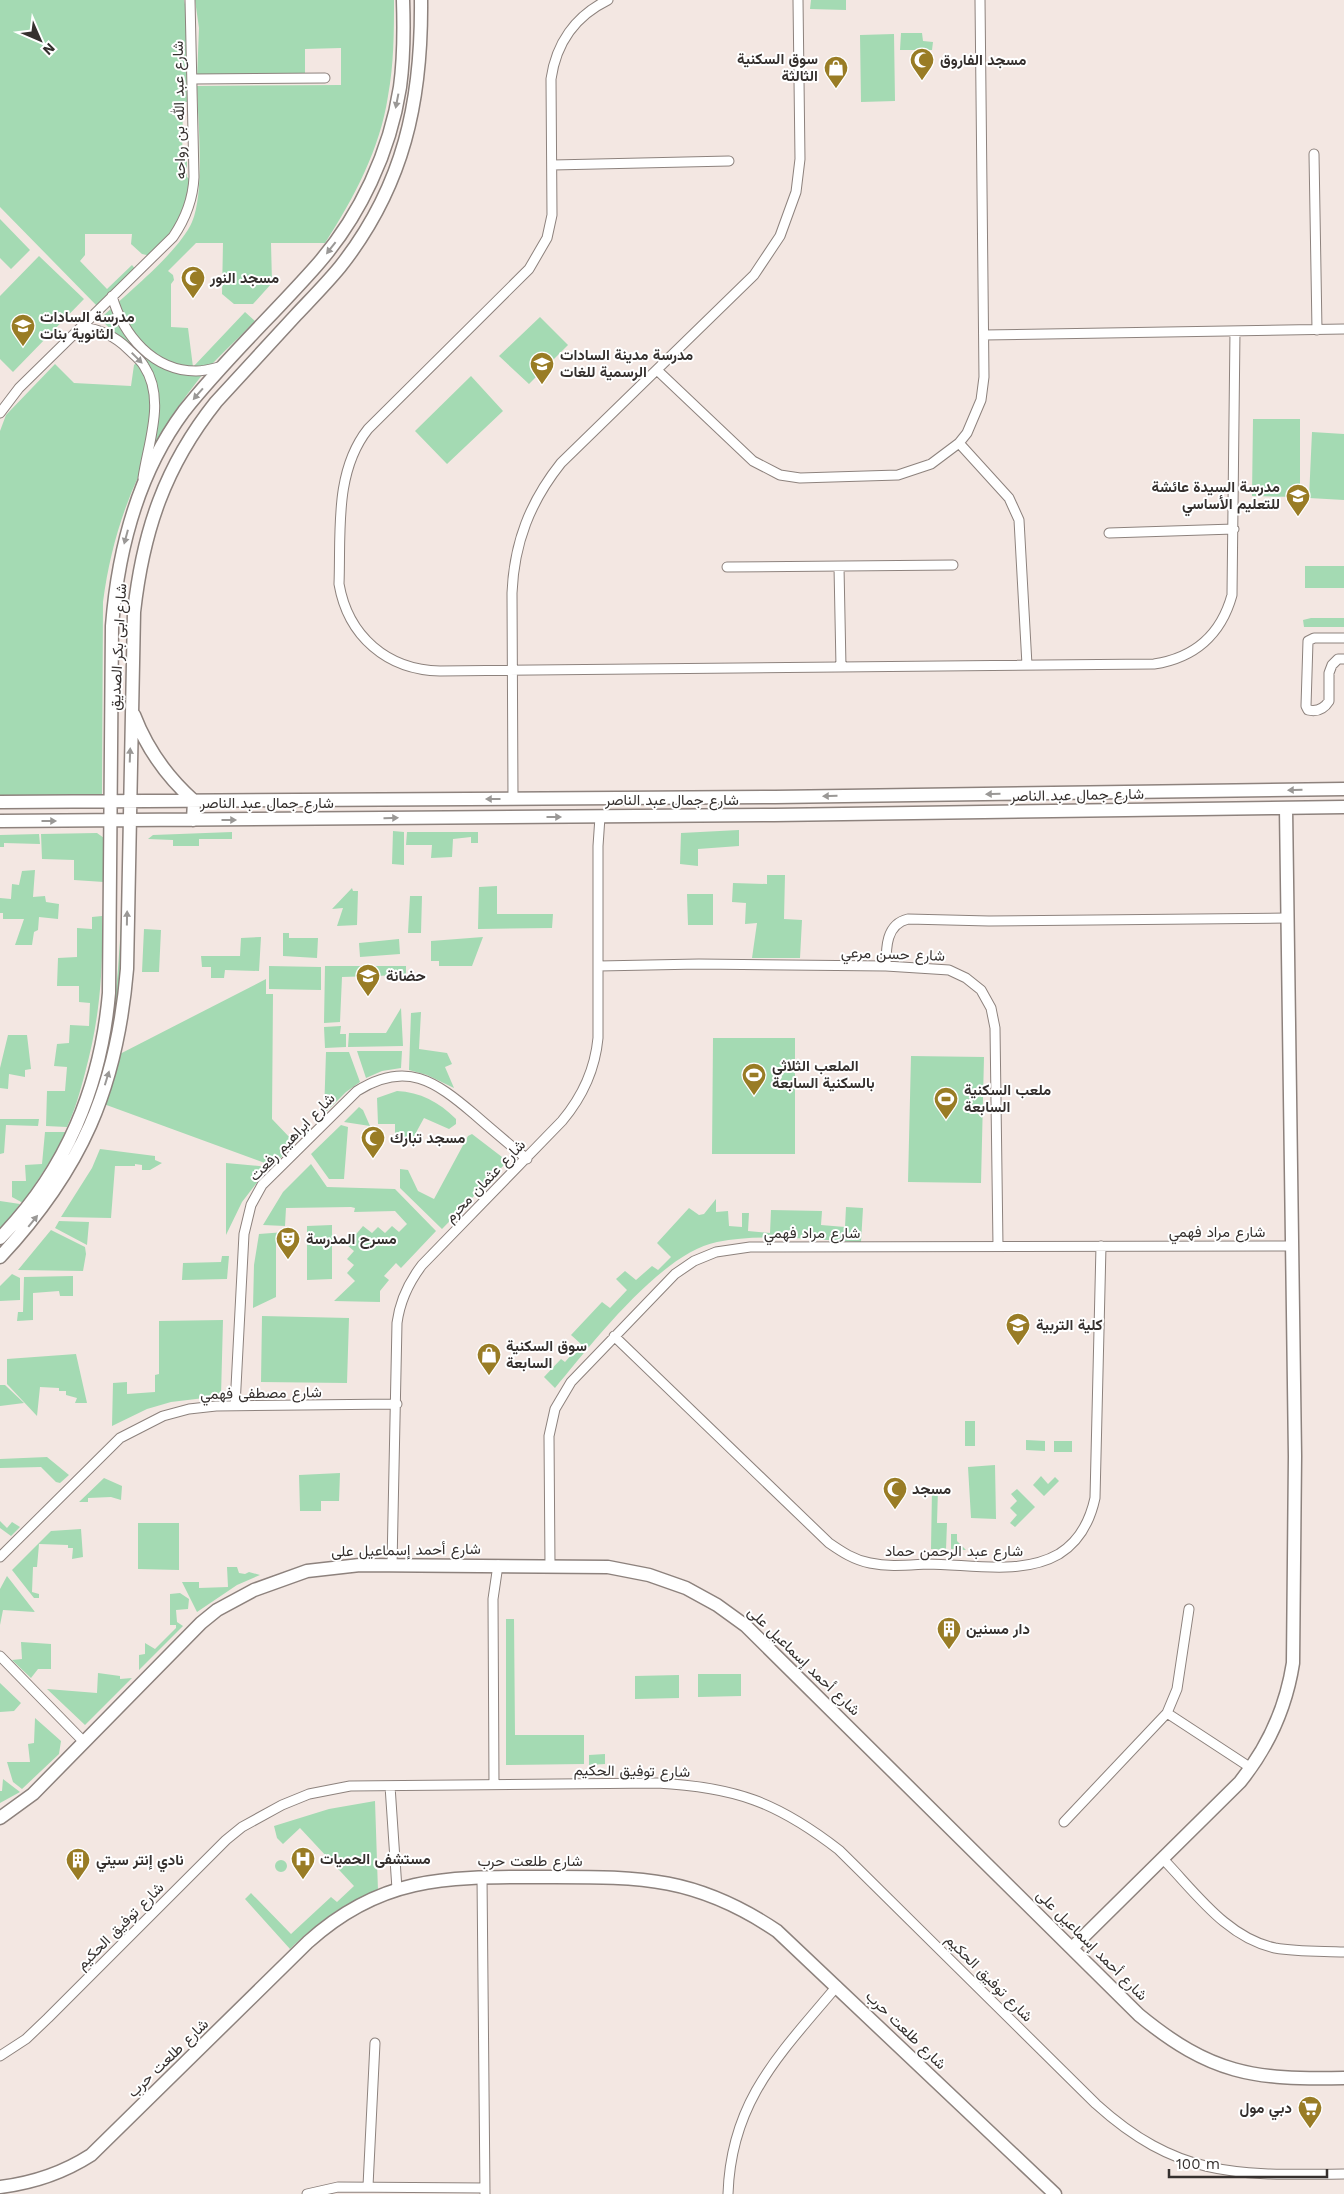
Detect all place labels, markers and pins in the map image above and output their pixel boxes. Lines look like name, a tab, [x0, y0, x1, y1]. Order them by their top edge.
mosque icon: مسجد الفاروق	[909, 47, 935, 81]
place label: سوق السكنية الثالثة	[737, 50, 818, 85]
place label: مسجد الفاروق	[940, 51, 1026, 69]
shop icon: سوق السكنية الثالثة	[823, 55, 849, 89]
mosque icon: مسجد النور	[180, 265, 206, 299]
place label: مسجد النور	[209, 269, 279, 287]
place label: مدرسة السادات الثانوية بنات	[40, 308, 135, 343]
school or university icon: مدرسة السادات الثانوية بنات	[10, 313, 36, 347]
place label: مدرسة مدينة السادات الرسمية للغات	[560, 346, 693, 381]
school or university icon: مدرسة مدينة السادات الرسمية للغات	[529, 351, 555, 385]
place label: مدرسة السيدة عائشة للتعليم الأساسي	[1152, 478, 1280, 517]
school or university icon: مدرسة السيدة عائشة للتعليم الأساسي	[1285, 483, 1311, 517]
school or university icon: حضانة	[355, 963, 381, 997]
place label: حضانة	[386, 967, 426, 985]
place label: الملعب الثلاثي بالسكنية السابعة	[772, 1057, 875, 1092]
sports icon: الملعب الثلاثي بالسكنية السابعة	[741, 1062, 767, 1096]
place label: ملعب السكنية السابعة	[964, 1081, 1051, 1116]
sports icon: ملعب السكنية السابعة	[933, 1086, 959, 1120]
mosque icon: مسجد تبارك	[360, 1125, 386, 1159]
place label: مسجد تبارك	[390, 1129, 466, 1147]
theatre icon: مسرح المدرسة	[275, 1226, 301, 1260]
place label: مسرح المدرسة	[306, 1230, 397, 1249]
school or university icon: كلية التربية	[1005, 1312, 1031, 1346]
place label: كلية التربية	[1036, 1316, 1103, 1334]
place label: سوق السكنية السابعة	[506, 1337, 587, 1372]
shop icon: سوق السكنية السابعة	[476, 1342, 502, 1376]
mosque icon: مسجد	[882, 1476, 908, 1510]
place label: مسجد	[912, 1480, 951, 1498]
building icon: دار مسنين	[936, 1616, 962, 1650]
place label: دار مسنين	[966, 1620, 1030, 1638]
hospital icon: مستشفى الحميات	[290, 1846, 316, 1880]
building icon: نادي إنتر سيتي	[65, 1847, 91, 1881]
place label: مستشفى الحميات	[320, 1850, 431, 1868]
place label: نادي إنتر سيتي	[96, 1851, 184, 1873]
supermarket icon: دبي مول	[1297, 2095, 1323, 2129]
place label: دبي مول	[1240, 2099, 1292, 2121]

